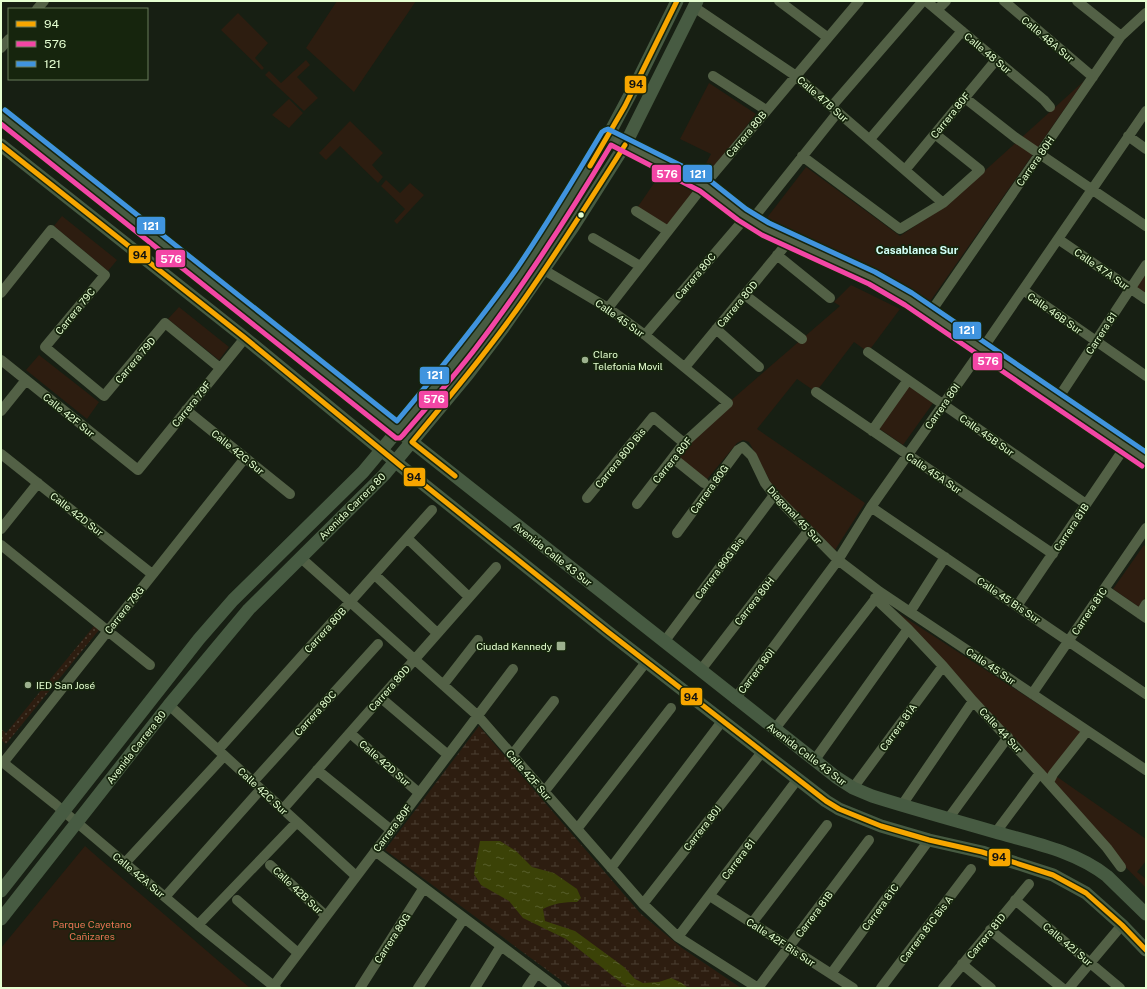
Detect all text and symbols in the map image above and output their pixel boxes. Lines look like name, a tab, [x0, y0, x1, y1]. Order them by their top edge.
legend	[8, 8, 148, 80]
street label: Calle 48A Sur	[1019, 14, 1077, 64]
text: 94	[44, 17, 59, 31]
street label: Calle 48 Sur	[962, 30, 1014, 76]
text: 576	[44, 37, 66, 51]
text: 121	[44, 57, 61, 71]
street label: Calle 47B Sur	[795, 73, 851, 125]
line badge: 94	[624, 75, 647, 94]
text: 94	[629, 78, 643, 90]
street label: Carrera 80F	[928, 89, 972, 141]
street label: Carrera 80B	[723, 108, 769, 160]
street label: Carrera 80H	[1014, 134, 1056, 188]
line badge: 576	[651, 164, 682, 183]
line badge: 121	[682, 164, 713, 183]
text: 576	[656, 168, 678, 180]
text: 121	[690, 168, 706, 180]
unlabelled marker	[576, 210, 586, 220]
line badge: 121	[136, 216, 166, 235]
text: 121	[143, 220, 159, 232]
district label: Casablanca Sur	[876, 244, 959, 256]
line badge: 94	[128, 245, 151, 264]
street label: Calle 47A Sur	[1072, 246, 1132, 292]
text: 94	[133, 249, 147, 261]
line badge: 576	[155, 249, 186, 268]
street label: Carrera 80C	[672, 250, 718, 302]
text: 576	[160, 253, 182, 265]
street label: Carrera 80D	[714, 278, 760, 330]
street label: Carrera 79C	[53, 285, 97, 337]
street label: Calle 46B Sur	[1025, 290, 1085, 336]
street label: Calle 45 Sur	[593, 297, 647, 339]
street label: Carrera 81	[1083, 310, 1119, 356]
line badge: 121	[952, 321, 982, 340]
text: 121	[959, 324, 975, 336]
street label: Carrera 79D	[112, 334, 158, 385]
place label: Claro Telefonia Movil	[593, 348, 663, 372]
line badge: 576	[972, 352, 1003, 371]
marker: Claro Telefonia Movil	[580, 355, 590, 365]
text: 576	[977, 355, 999, 367]
line badge: 121	[419, 366, 450, 385]
text: 121	[427, 369, 443, 381]
street label: Carrera 79F	[169, 379, 213, 429]
street label: Carrera 80I	[922, 381, 962, 431]
street label: Calle 42F Sur	[41, 390, 97, 440]
line badge: 576	[418, 390, 449, 409]
text: 576	[423, 393, 445, 405]
street label: Calle 45B Sur	[957, 412, 1017, 458]
street label: Carrera 80D Bis	[592, 426, 648, 490]
street label: Calle 42G Sur	[209, 427, 267, 477]
street label: Carrera 80F	[650, 434, 694, 486]
street label: Calle 45A Sur	[904, 450, 964, 496]
street label: Carrera 80G	[687, 462, 731, 516]
line badge: 94	[403, 467, 426, 487]
street label: Avenida Carrera 80	[316, 470, 388, 542]
text: 94	[407, 471, 421, 483]
street label: Diagonal 45 Sur	[765, 484, 825, 547]
street label: Calle 42D Sur	[48, 490, 106, 539]
street label: Carrera 81B	[1051, 501, 1091, 553]
street label: Avenida Calle 43 Sur	[511, 519, 595, 589]
street label: Carrera 80G Bis	[692, 535, 746, 601]
street label: Calle 45 Bis Sur	[975, 574, 1043, 626]
street label: Carrera 80H	[732, 575, 776, 627]
street label: Carrera 79G	[102, 584, 146, 636]
street label: Carrera 81C	[1069, 585, 1109, 637]
street label: Carrera 80B	[302, 605, 349, 655]
place label: Ciudad Kennedy	[476, 640, 553, 652]
marker: Ciudad Kennedy	[555, 640, 567, 652]
street label: Calle 45 Sur	[964, 645, 1018, 687]
street label: Carrera 80I	[735, 646, 777, 696]
street label: Carrera 80D	[366, 663, 412, 713]
place label: IED San José	[36, 679, 95, 691]
marker: IED San José	[23, 680, 33, 690]
line badge: 94	[680, 687, 703, 706]
street label: Carrera 80C	[292, 688, 339, 738]
text: 94	[684, 691, 698, 703]
street label: Carrera 81A	[877, 701, 919, 753]
street label: Calle 44 Sur	[977, 705, 1025, 755]
street label: Avenida Carrera 80	[104, 708, 168, 786]
street label: Avenida Calle 43 Sur	[765, 720, 849, 788]
street label: Calle 42D Sur	[357, 737, 413, 789]
street label: Calle 42F Sur	[504, 747, 554, 803]
street label: Calle 42C Sur	[235, 765, 291, 817]
street label: Carrera 80F	[370, 802, 414, 854]
street label: Carrera 80J	[681, 803, 723, 853]
street label: Carrera 81	[719, 836, 757, 882]
line badge: 94	[988, 848, 1011, 867]
street label: Calle 42A Sur	[111, 850, 168, 900]
text: 94	[992, 851, 1006, 863]
street label: Calle 42B Sur	[271, 864, 326, 916]
street label: Carrera 81C	[859, 881, 901, 933]
street label: Carrera 81B	[793, 888, 835, 939]
street label: Carrera 81C Bis A	[897, 893, 955, 965]
street label: Carrera 80G	[371, 911, 413, 965]
street label: Carrera 81D	[964, 911, 1008, 961]
street label: Calle 42F Bis Sur	[744, 915, 818, 969]
park label: Parque Cayetano Cañizares	[52, 918, 132, 942]
street label: Calle 42J Sur	[1041, 920, 1095, 968]

